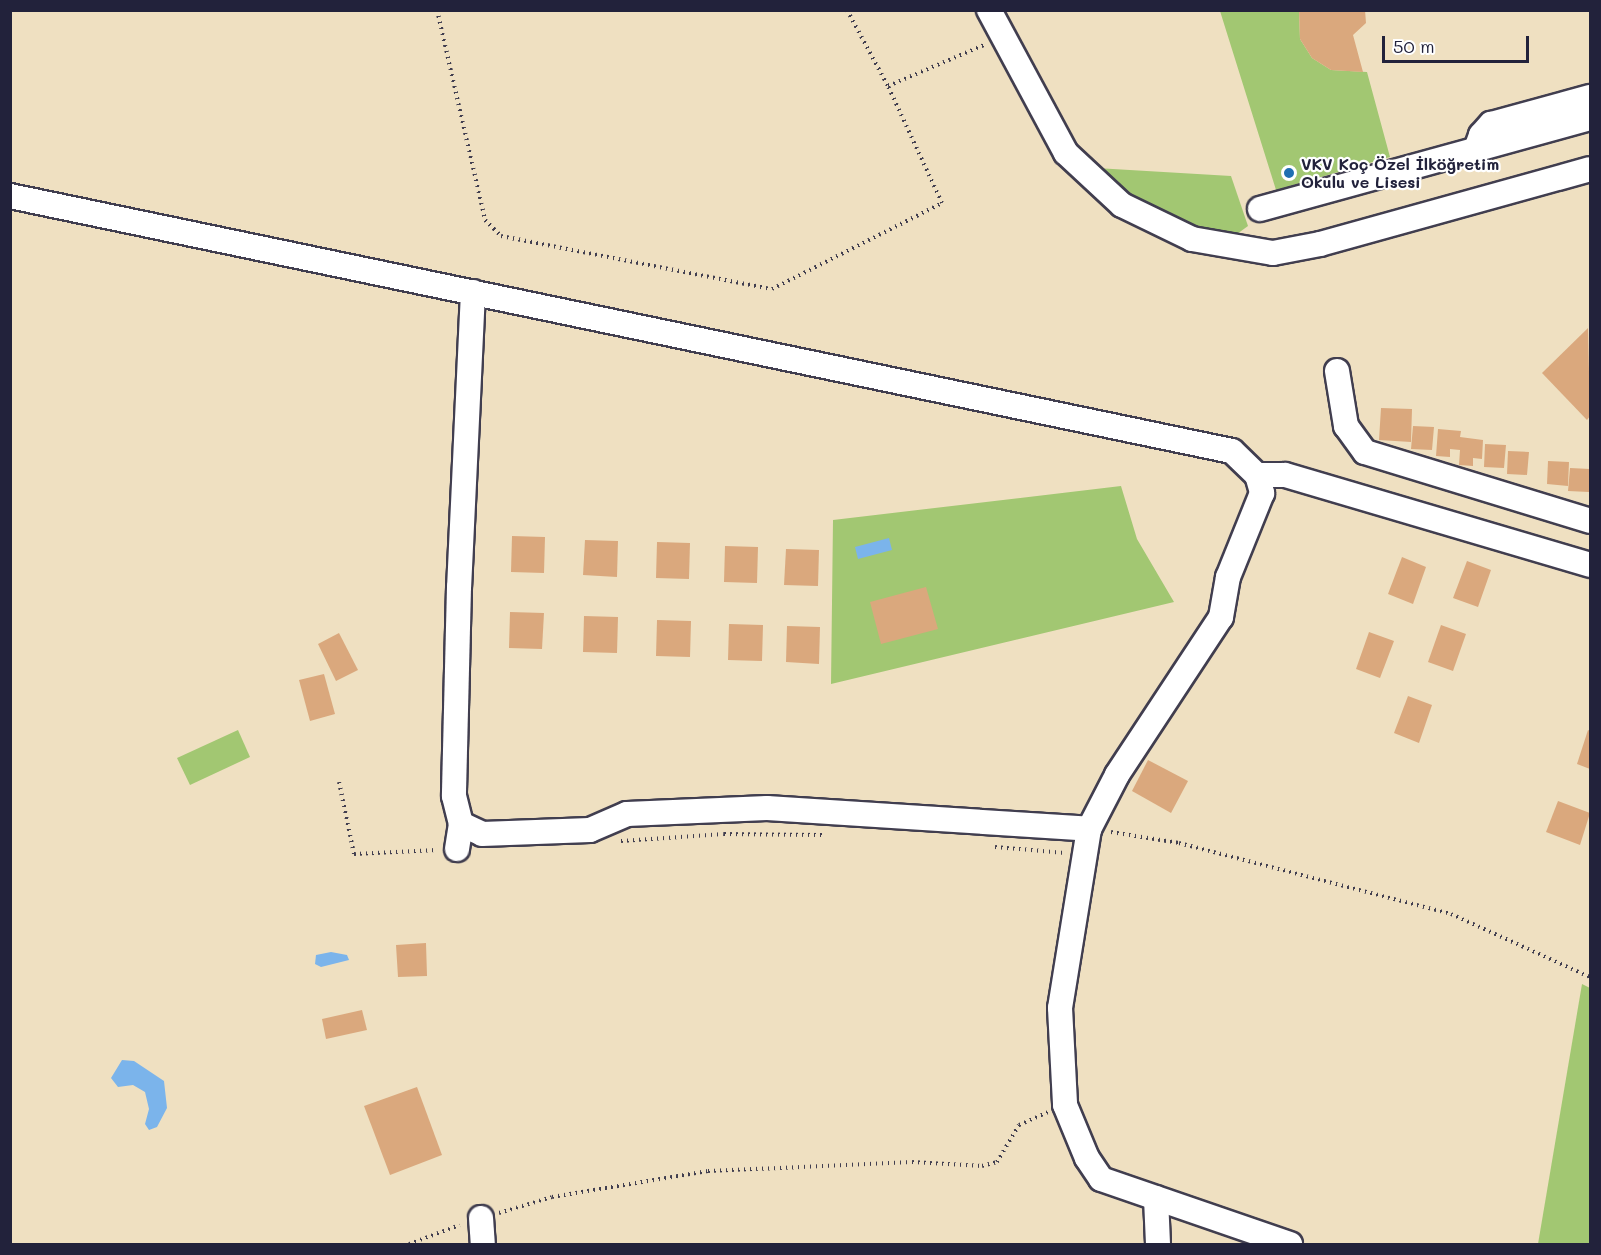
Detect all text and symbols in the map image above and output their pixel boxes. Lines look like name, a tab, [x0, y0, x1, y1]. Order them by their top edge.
scale bar	[1385, 24, 1532, 62]
text: 50 m	[1393, 34, 1435, 58]
place label: VKV Koç Özel İlköğretim Okulu ve Lisesi	[1301, 154, 1499, 192]
marker: VKV Koç Özel İlköğretim Okulu ve Lisesi	[1282, 166, 1296, 180]

